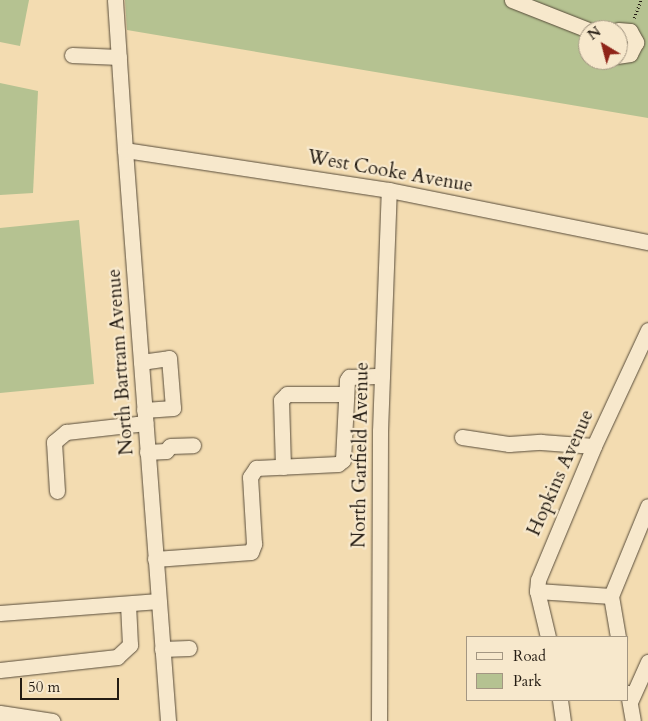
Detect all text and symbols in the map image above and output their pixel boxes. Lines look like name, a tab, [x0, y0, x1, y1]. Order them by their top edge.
north arrow	[578, 20, 628, 70]
text: N	[584, 22, 605, 45]
street label: West Cooke Avenue	[305, 146, 475, 198]
street label: North Bartram Avenue	[103, 268, 139, 456]
street label: North Garfield Avenue	[348, 362, 374, 548]
street label: Hopkins Avenue	[523, 406, 599, 540]
legend	[466, 636, 628, 701]
text: Road	[513, 646, 546, 666]
scale bar	[22, 668, 121, 700]
text: Park	[513, 671, 542, 691]
text: 50 m	[28, 677, 60, 697]

